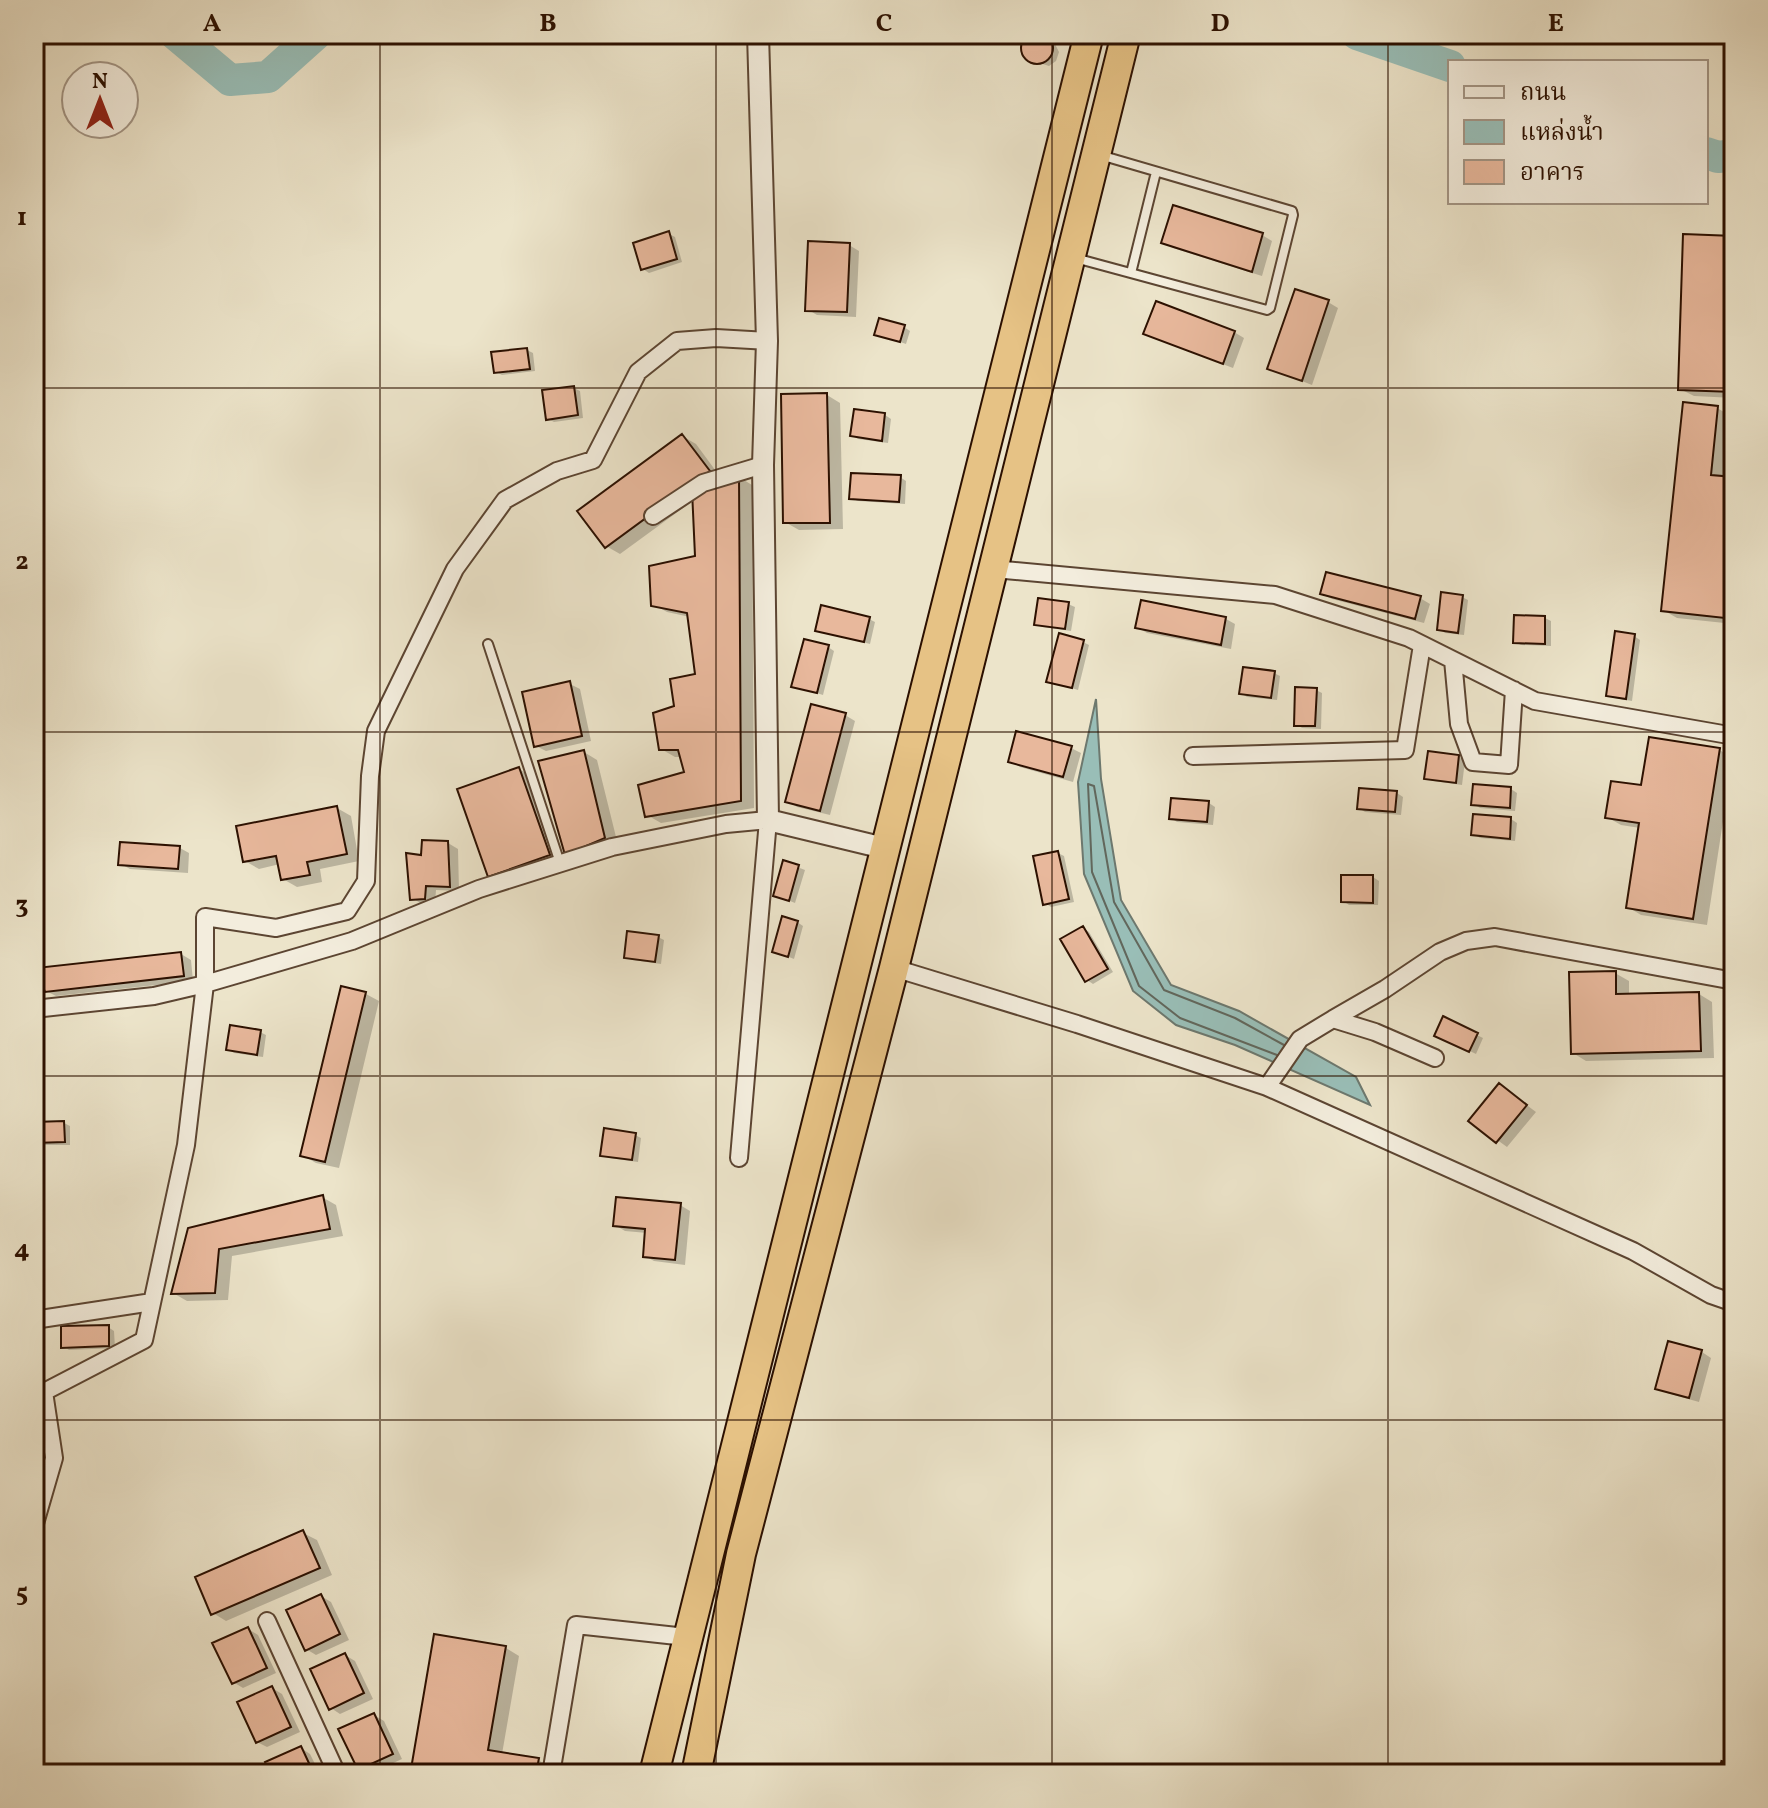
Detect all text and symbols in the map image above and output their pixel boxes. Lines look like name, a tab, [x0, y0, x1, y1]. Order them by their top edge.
text: A	[203, 6, 222, 42]
text: B	[539, 6, 557, 42]
text: C	[876, 6, 892, 42]
text: D	[1210, 6, 1230, 42]
text: E	[1548, 6, 1564, 42]
north arrow	[60, 60, 140, 140]
legend	[1448, 60, 1708, 204]
text: N	[92, 67, 108, 98]
text: ถนน	[1520, 77, 1566, 111]
text: แหล่งน้ำ	[1520, 114, 1604, 151]
text: อาคาร	[1520, 157, 1585, 191]
text: 1	[17, 200, 27, 236]
text: 2	[15, 544, 29, 580]
text: 3	[15, 888, 29, 924]
text: 4	[14, 1232, 30, 1268]
text: 5	[16, 1576, 28, 1612]

